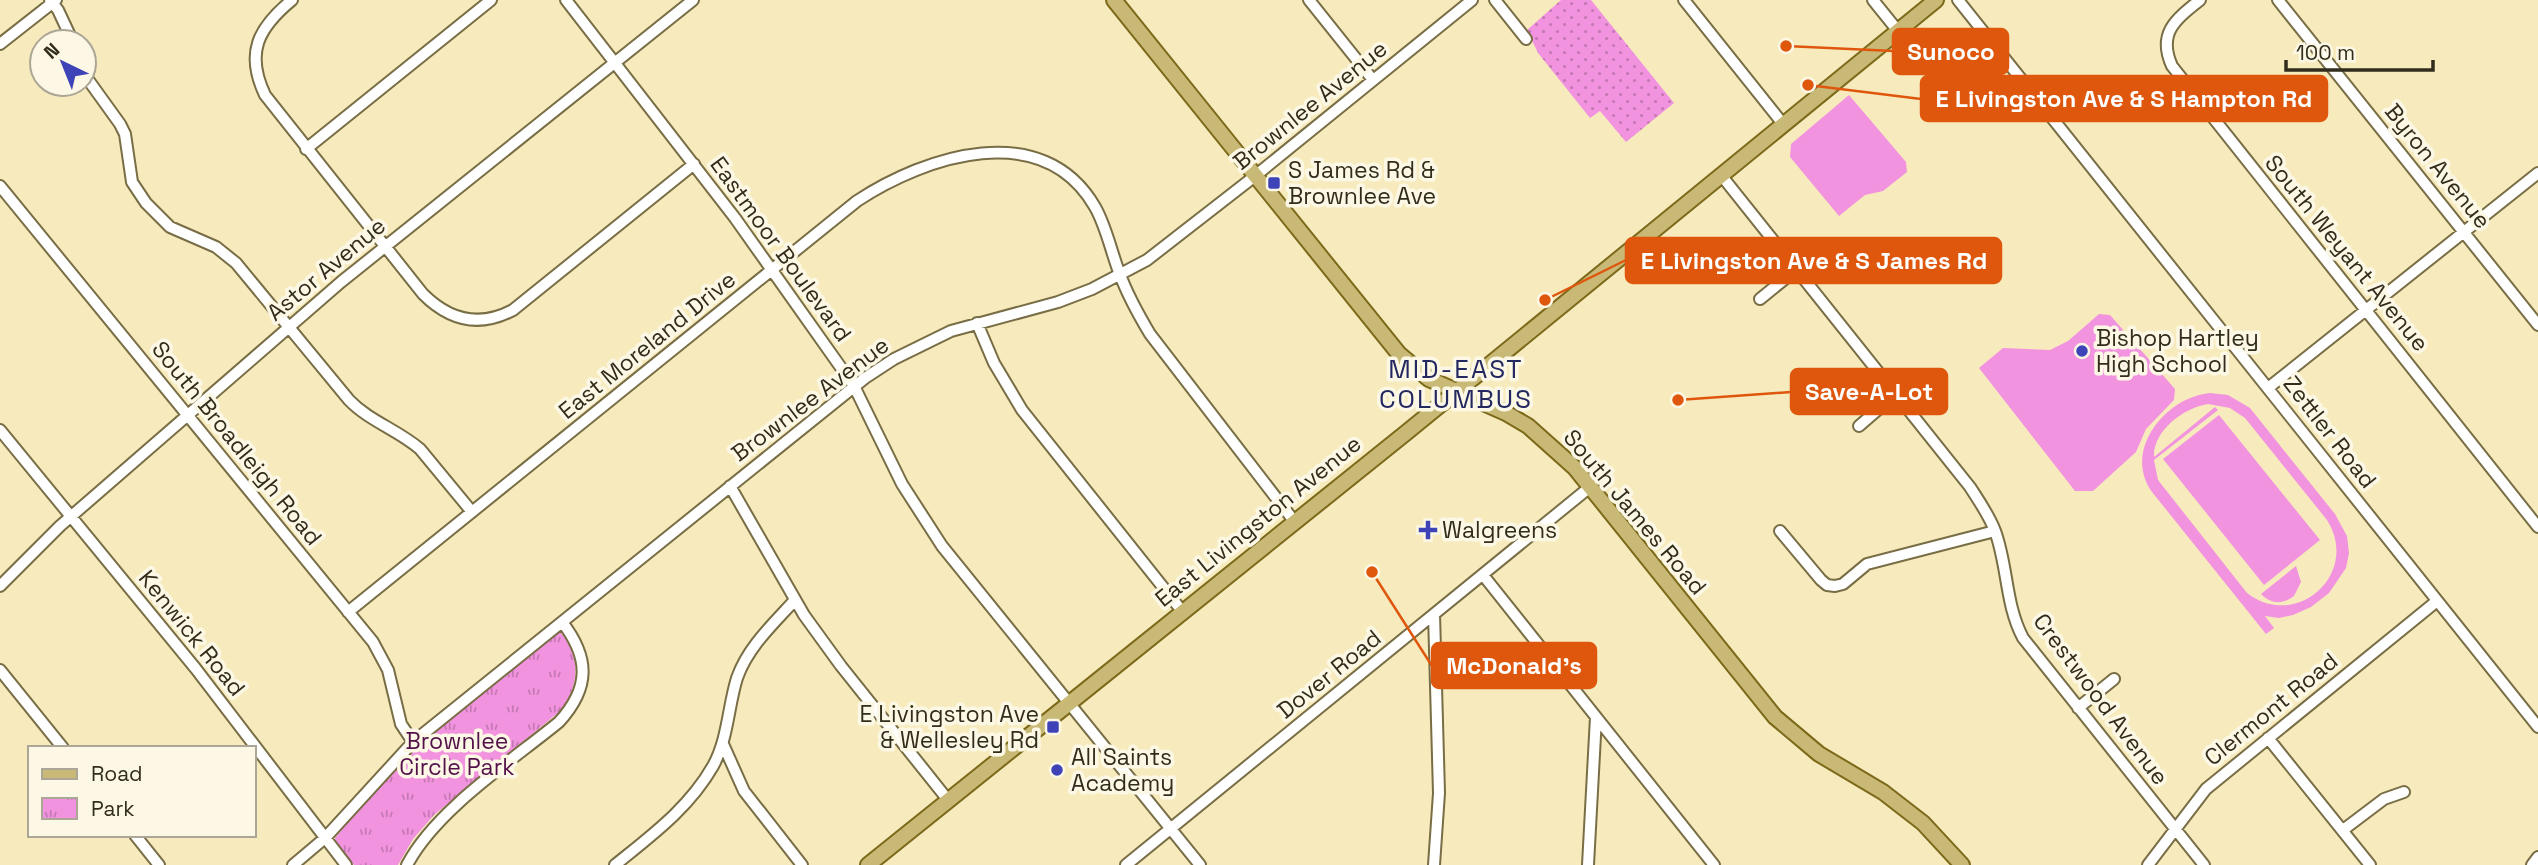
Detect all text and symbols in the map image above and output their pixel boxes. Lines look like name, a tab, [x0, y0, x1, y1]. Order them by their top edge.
north arrow	[28, 28, 98, 98]
scale bar	[2286, 28, 2433, 72]
callout: Sunoco	[1893, 29, 2008, 74]
street label: Brownlee Avenue	[1227, 34, 1393, 176]
text: Sunoco	[1907, 36, 1995, 67]
text: N	[39, 37, 65, 64]
text: 100 m	[2296, 39, 2355, 66]
callout: E Livingston Ave & S Hampton Rd	[1921, 76, 2327, 121]
text: E Livingston Ave & S Hampton Rd	[1936, 83, 2312, 114]
street label: Byron Avenue	[2378, 97, 2498, 235]
street label: South Weyant Avenue	[2258, 148, 2436, 358]
street label: Eastmoor Boulevard	[704, 150, 858, 348]
place label: S James Rd & Brownlee Ave	[1288, 155, 1436, 211]
marker: S James Rd & Brownlee Ave	[1266, 175, 1282, 191]
street label: Astor Avenue	[260, 211, 392, 327]
callout: E Livingston Ave & S James Rd	[1626, 238, 2001, 283]
text: E Livingston Ave & S James Rd	[1641, 245, 1987, 276]
street label: East Moreland Drive	[552, 264, 742, 426]
place label: Bishop Hartley High School	[2096, 323, 2259, 379]
street label: Brownlee Avenue	[725, 330, 895, 468]
street label: South Broadleigh Road	[145, 335, 329, 551]
marker: Bishop Hartley High School	[2074, 343, 2090, 359]
district label: MID-EAST COLUMBUS	[1379, 352, 1533, 416]
callout: Save-A-Lot	[1791, 369, 1947, 414]
street label: Zettler Road	[2277, 370, 2383, 494]
text: Save-A-Lot	[1805, 376, 1933, 407]
street label: South James Road	[1557, 423, 1713, 601]
street label: East Livingston Avenue	[1149, 429, 1367, 613]
place label: Walgreens	[1442, 515, 1557, 545]
marker: Walgreens	[1420, 522, 1436, 538]
street label: Kenwick Road	[132, 564, 252, 702]
street label: Crestwood Avenue	[2027, 607, 2175, 791]
street label: Dover Road	[1271, 623, 1387, 725]
callout: McDonald's	[1432, 643, 1596, 688]
street label: Clermont Road	[2198, 646, 2344, 772]
text: McDonald's	[1446, 650, 1582, 681]
place label: E Livingston Ave & Wellesley Rd	[859, 699, 1039, 755]
marker: E Livingston Ave & Wellesley Rd	[1045, 719, 1061, 735]
park label: Brownlee Circle Park	[399, 726, 515, 782]
place label: All Saints Academy	[1071, 742, 1174, 798]
legend	[28, 746, 256, 837]
text: Road	[91, 760, 143, 787]
marker: All Saints Academy	[1049, 762, 1065, 778]
text: Park	[91, 795, 135, 822]

